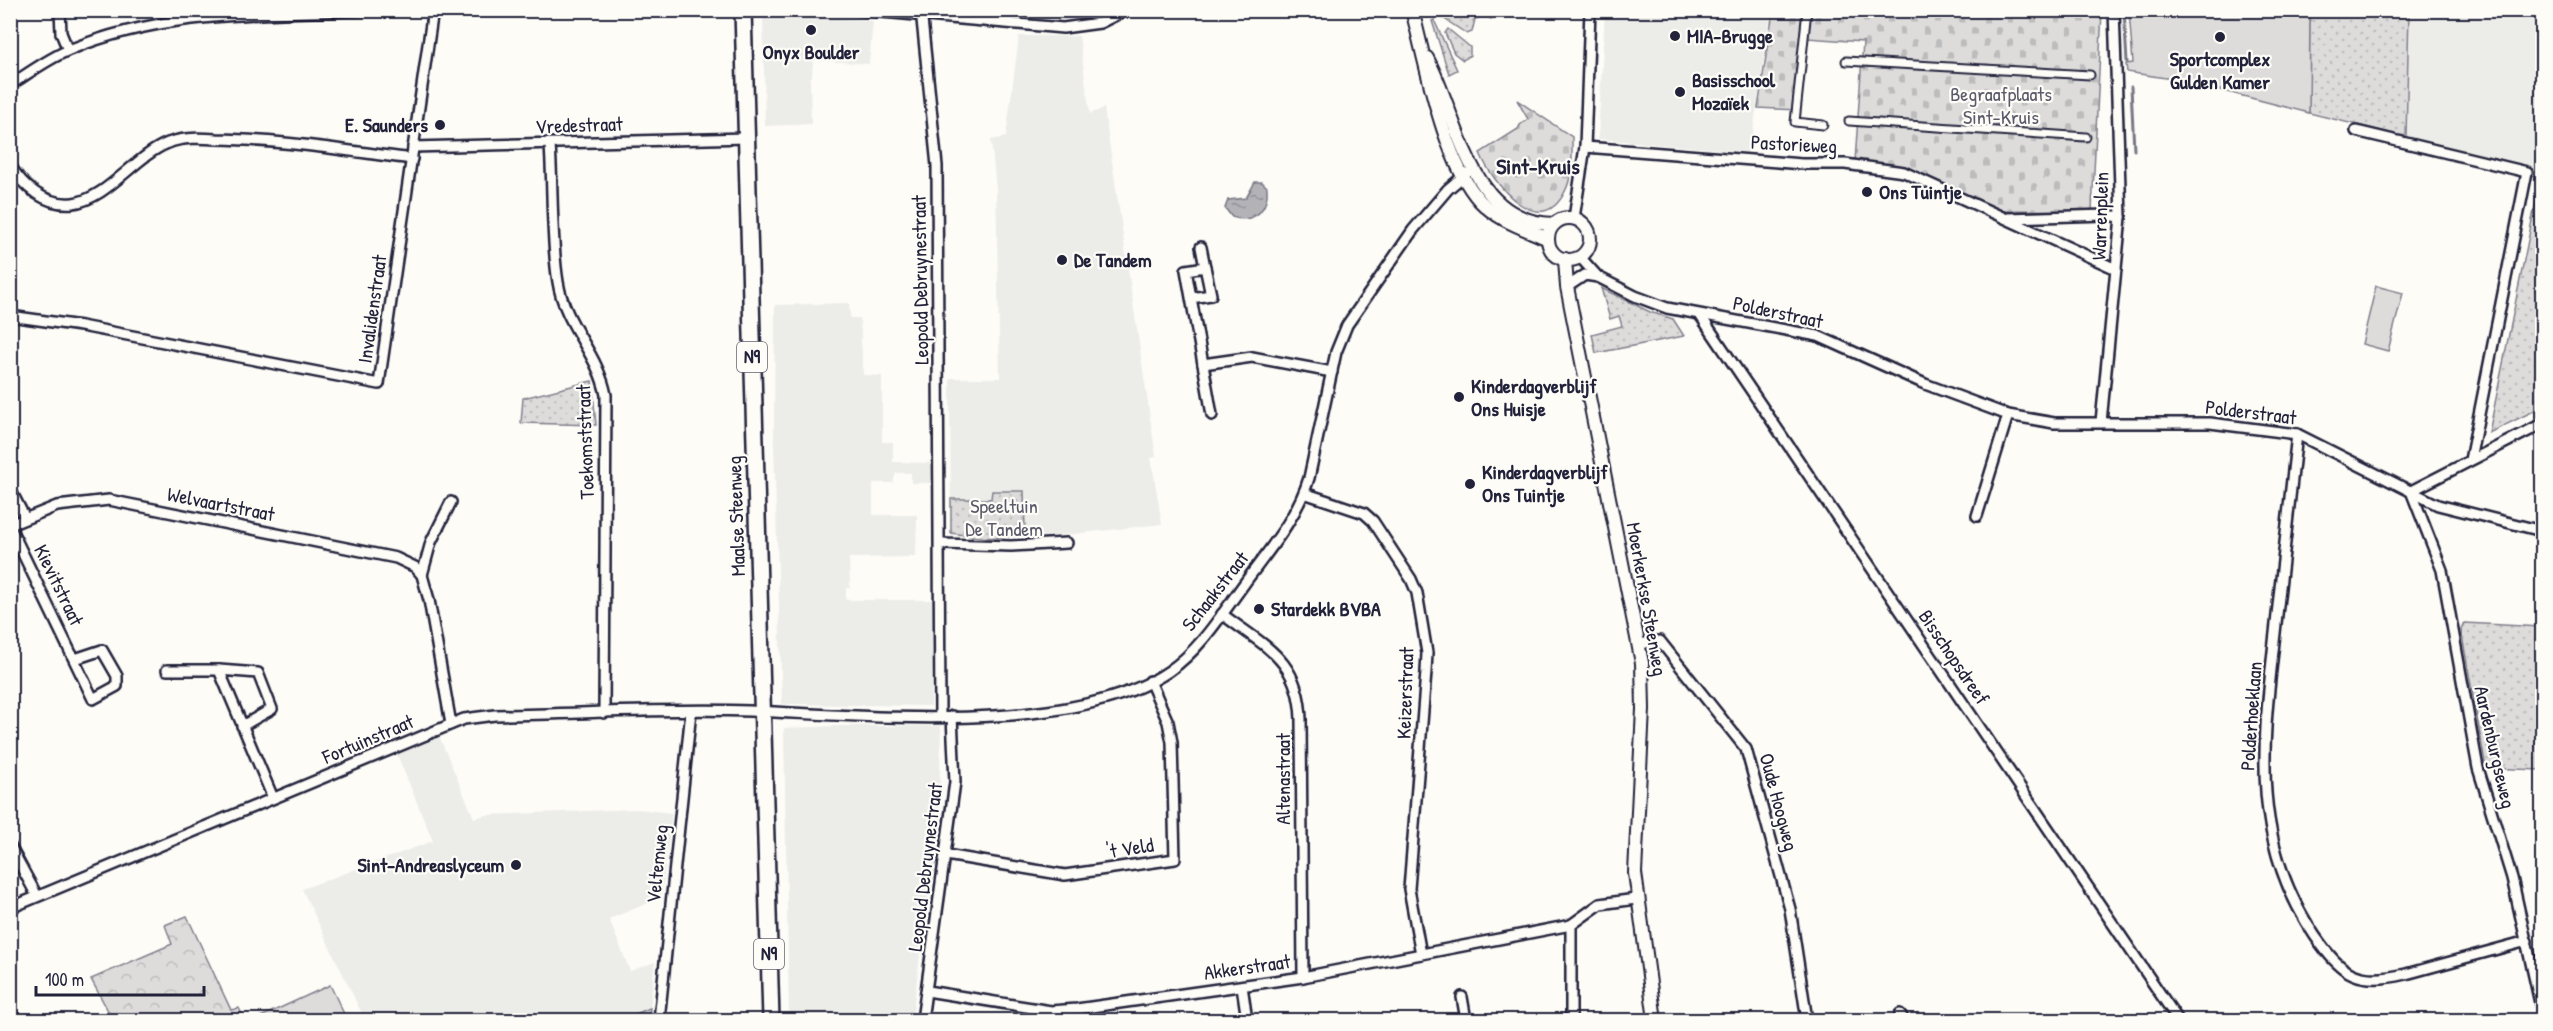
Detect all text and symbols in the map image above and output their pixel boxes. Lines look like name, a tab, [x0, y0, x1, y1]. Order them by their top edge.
place label: MIA-Brugge	[1687, 22, 1773, 50]
marker: Onyx Boulder	[804, 23, 818, 37]
marker: MIA-Brugge	[1668, 29, 1682, 43]
marker: Sportcomplex Gulden Kamer	[2213, 30, 2227, 44]
place label: Onyx Boulder	[762, 38, 860, 66]
place label: Sportcomplex Gulden Kamer	[2170, 45, 2270, 95]
place label: Basisschool Mozaïek	[1692, 66, 1776, 116]
park label: Begraafplaats Sint-Kruis	[1950, 80, 2052, 130]
marker: Basisschool Mozaïek	[1673, 85, 1687, 99]
street label: Vredestraat	[535, 109, 624, 140]
place label: E. Saunders	[345, 111, 428, 138]
marker: E. Saunders	[433, 118, 447, 132]
street label: Pastorieweg	[1750, 128, 1838, 159]
district label: Sint-Kruis	[1496, 151, 1580, 181]
street label: Warrenplein	[2084, 172, 2115, 260]
place label: Ons Tuintje	[1879, 178, 1962, 205]
marker: Ons Tuintje	[1860, 185, 1874, 199]
street label: Leopold Debruynestraat	[905, 194, 934, 365]
place label: De Tandem	[1074, 246, 1152, 273]
street label: Invalidenstraat	[351, 252, 393, 365]
marker: De Tandem	[1055, 253, 1069, 267]
street label: Polderstraat	[1731, 289, 1827, 334]
road number: N9	[737, 342, 767, 372]
place label: Kinderdagverblijf Ons Huisje	[1471, 372, 1597, 422]
street label: Toekomststraat	[569, 383, 600, 500]
marker: Kinderdagverblijf Ons Huisje	[1452, 390, 1466, 404]
street label: Polderstraat	[2204, 393, 2299, 431]
street label: Maalse Steenweg	[720, 455, 751, 577]
place label: Kinderdagverblijf Ons Tuintje	[1482, 458, 1608, 508]
marker: Kinderdagverblijf Ons Tuintje	[1463, 477, 1477, 491]
street label: Welvaartstraat	[165, 480, 278, 527]
park label: Speeltuin De Tandem	[965, 492, 1043, 542]
street label: Moerkerkse Steenweg	[1621, 520, 1674, 678]
street label: Kievitstraat	[28, 540, 91, 631]
street label: Schaakstraat	[1175, 544, 1255, 636]
place label: Stardekk BVBA	[1271, 595, 1381, 622]
marker: Stardekk BVBA	[1252, 602, 1266, 616]
street label: Bisschopsdreef	[1913, 604, 1996, 709]
street label: Keizerstraat	[1389, 645, 1420, 739]
street label: Polderhoeklaan	[2233, 661, 2268, 771]
street label: Aardenburgseweg	[2468, 683, 2523, 811]
street label: Fortuinstraat	[317, 707, 419, 770]
street label: Altenastraat	[1269, 732, 1296, 825]
street label: Oude Hoogweg	[1754, 750, 1805, 854]
street label: Leopold Debruynestraat	[901, 780, 948, 953]
street label: Veltemweg	[639, 823, 674, 905]
street label: 't Veld	[1105, 830, 1155, 865]
place label: Sint-Andreaslyceum	[357, 851, 504, 879]
marker: Sint-Andreaslyceum	[509, 858, 523, 872]
road number: N9	[754, 939, 784, 969]
street label: Akkerstraat	[1202, 947, 1293, 986]
scale bar	[36, 959, 204, 997]
text: 100 m	[45, 967, 84, 992]

